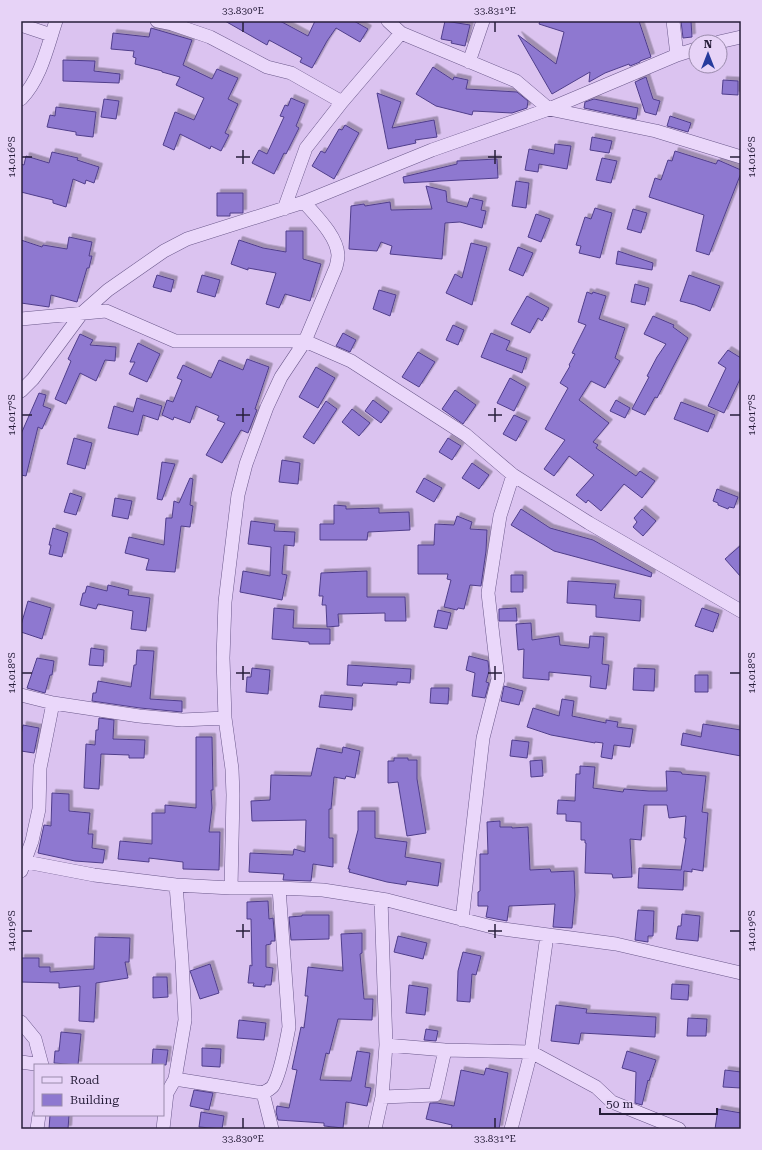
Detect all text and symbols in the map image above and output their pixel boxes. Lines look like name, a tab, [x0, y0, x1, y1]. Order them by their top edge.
text: 33.830°E	[222, 5, 264, 16]
text: 33.831°E	[474, 5, 516, 16]
north arrow	[688, 34, 728, 74]
text: N	[704, 38, 713, 51]
text: 14.016°S	[6, 136, 17, 178]
text: 14.016°S	[746, 136, 757, 178]
text: 14.017°S	[6, 394, 17, 436]
text: 14.017°S	[746, 394, 757, 436]
text: 14.018°S	[6, 652, 17, 694]
text: 14.018°S	[746, 652, 757, 694]
text: 14.019°S	[6, 910, 17, 952]
text: 14.019°S	[746, 910, 757, 952]
legend	[34, 1064, 164, 1116]
text: Road	[70, 1073, 100, 1087]
scale bar	[600, 1090, 717, 1116]
text: Building	[70, 1093, 119, 1107]
text: 50 m	[606, 1097, 633, 1111]
text: 33.830°E	[222, 1133, 264, 1144]
text: 33.831°E	[474, 1133, 516, 1144]

